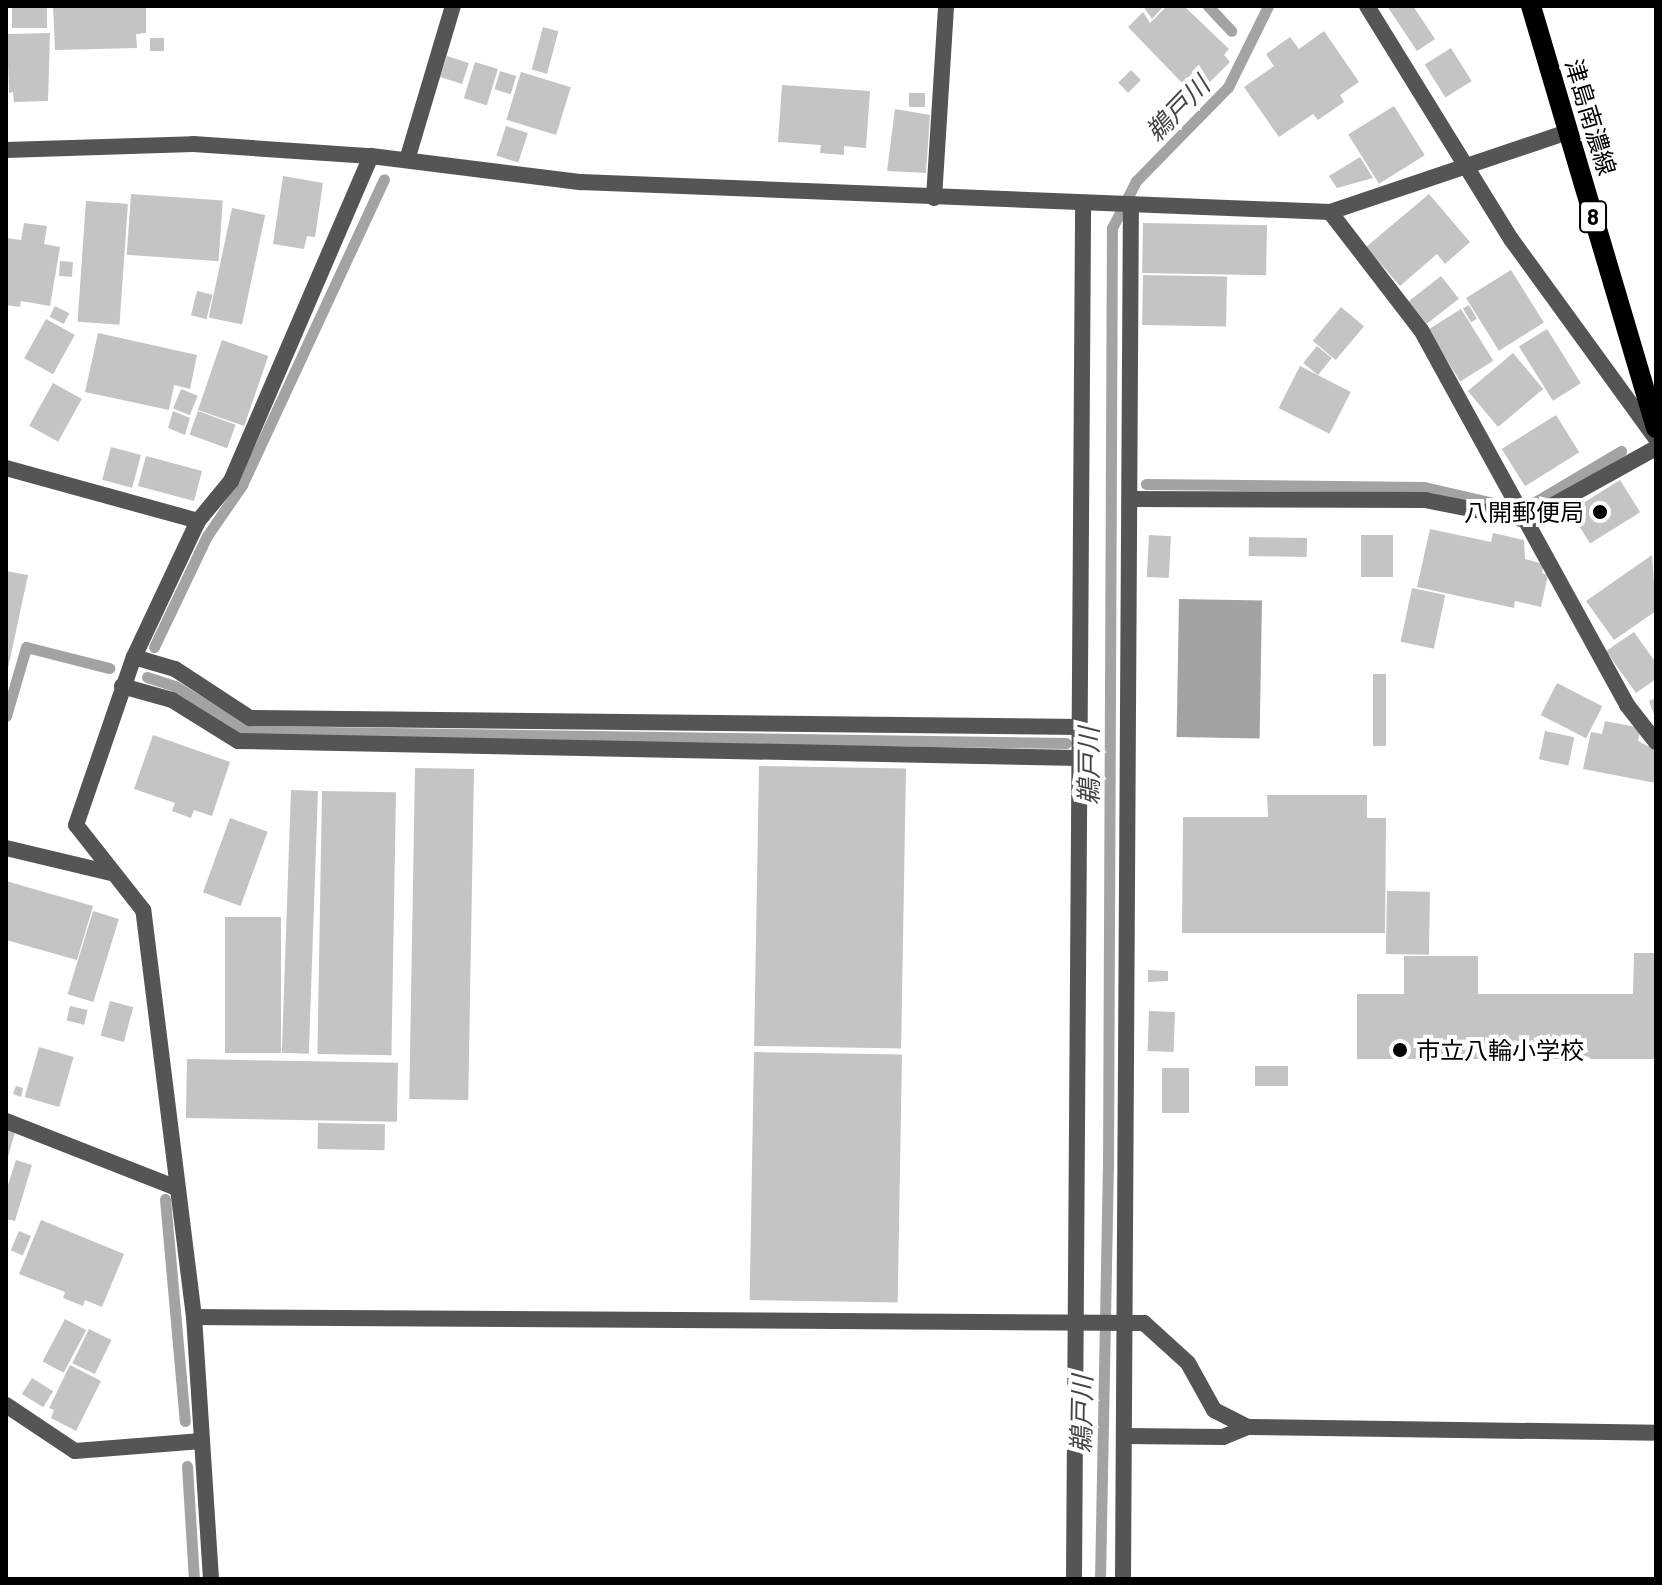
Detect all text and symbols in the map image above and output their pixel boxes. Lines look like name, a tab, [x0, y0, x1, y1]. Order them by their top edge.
street label: 津島南濃線	[1560, 55, 1622, 179]
water label: 鵜戸川	[1139, 69, 1215, 147]
road number: 8	[1579, 199, 1607, 235]
place label: 八開郵便局	[1464, 498, 1584, 526]
marker: 八開郵便局	[1591, 503, 1609, 521]
water label: 鵜戸川	[1072, 727, 1104, 805]
place label: 市立八輪小学校	[1416, 1036, 1584, 1064]
marker: 市立八輪小学校	[1391, 1041, 1409, 1059]
water label: 鵜戸川	[1065, 1375, 1097, 1453]

